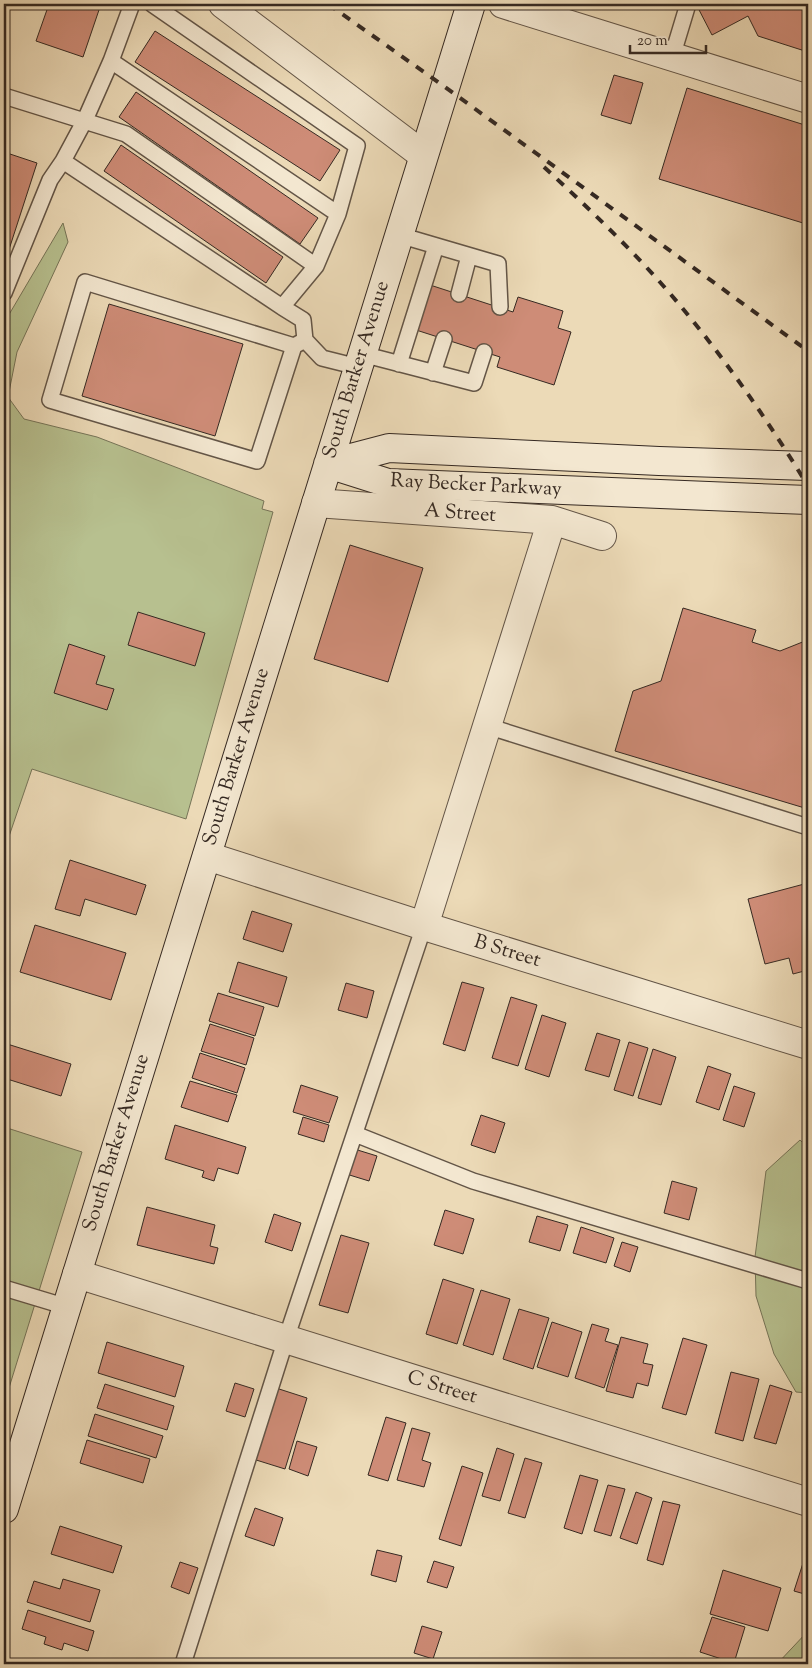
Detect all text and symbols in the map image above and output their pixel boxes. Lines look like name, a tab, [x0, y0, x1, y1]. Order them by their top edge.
scale bar	[630, 22, 706, 54]
text: 20 m	[637, 31, 668, 52]
street label: South Barker Avenue	[316, 277, 398, 463]
street label: Ray Becker Parkway	[390, 467, 563, 505]
street label: A Street	[423, 497, 497, 531]
street label: South Barker Avenue	[196, 664, 278, 850]
street label: B Street	[470, 928, 544, 976]
street label: South Barker Avenue	[76, 1050, 158, 1236]
street label: C Street	[403, 1364, 481, 1412]

